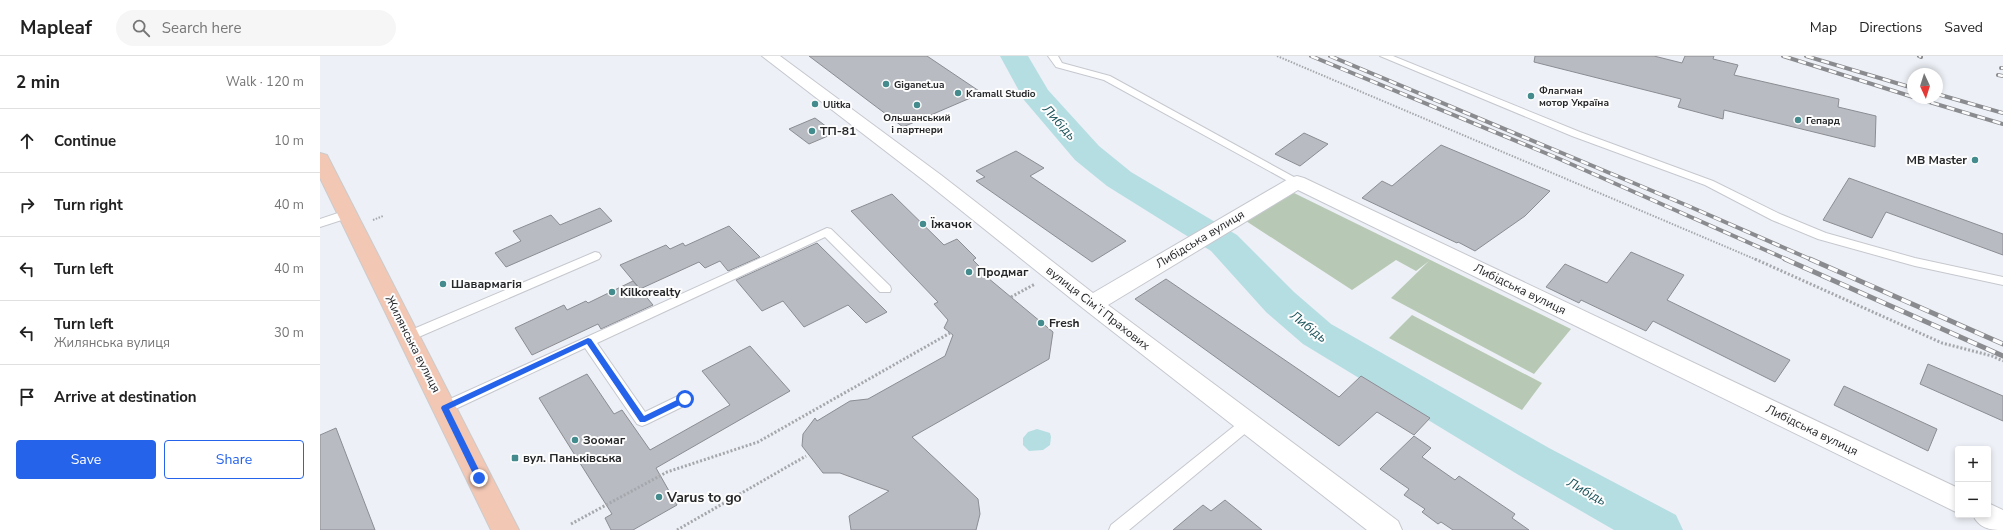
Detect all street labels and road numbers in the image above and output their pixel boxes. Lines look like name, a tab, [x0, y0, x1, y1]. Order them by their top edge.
street label: Либідська вулиця	[1153, 206, 1247, 272]
street label: Либідська вулиця	[1471, 260, 1569, 318]
street label: вулиця Сімʼї Прахових	[1043, 262, 1154, 354]
street label: Жилянська вулиця	[382, 293, 444, 395]
street label: Либідська вулиця	[1763, 401, 1861, 459]

